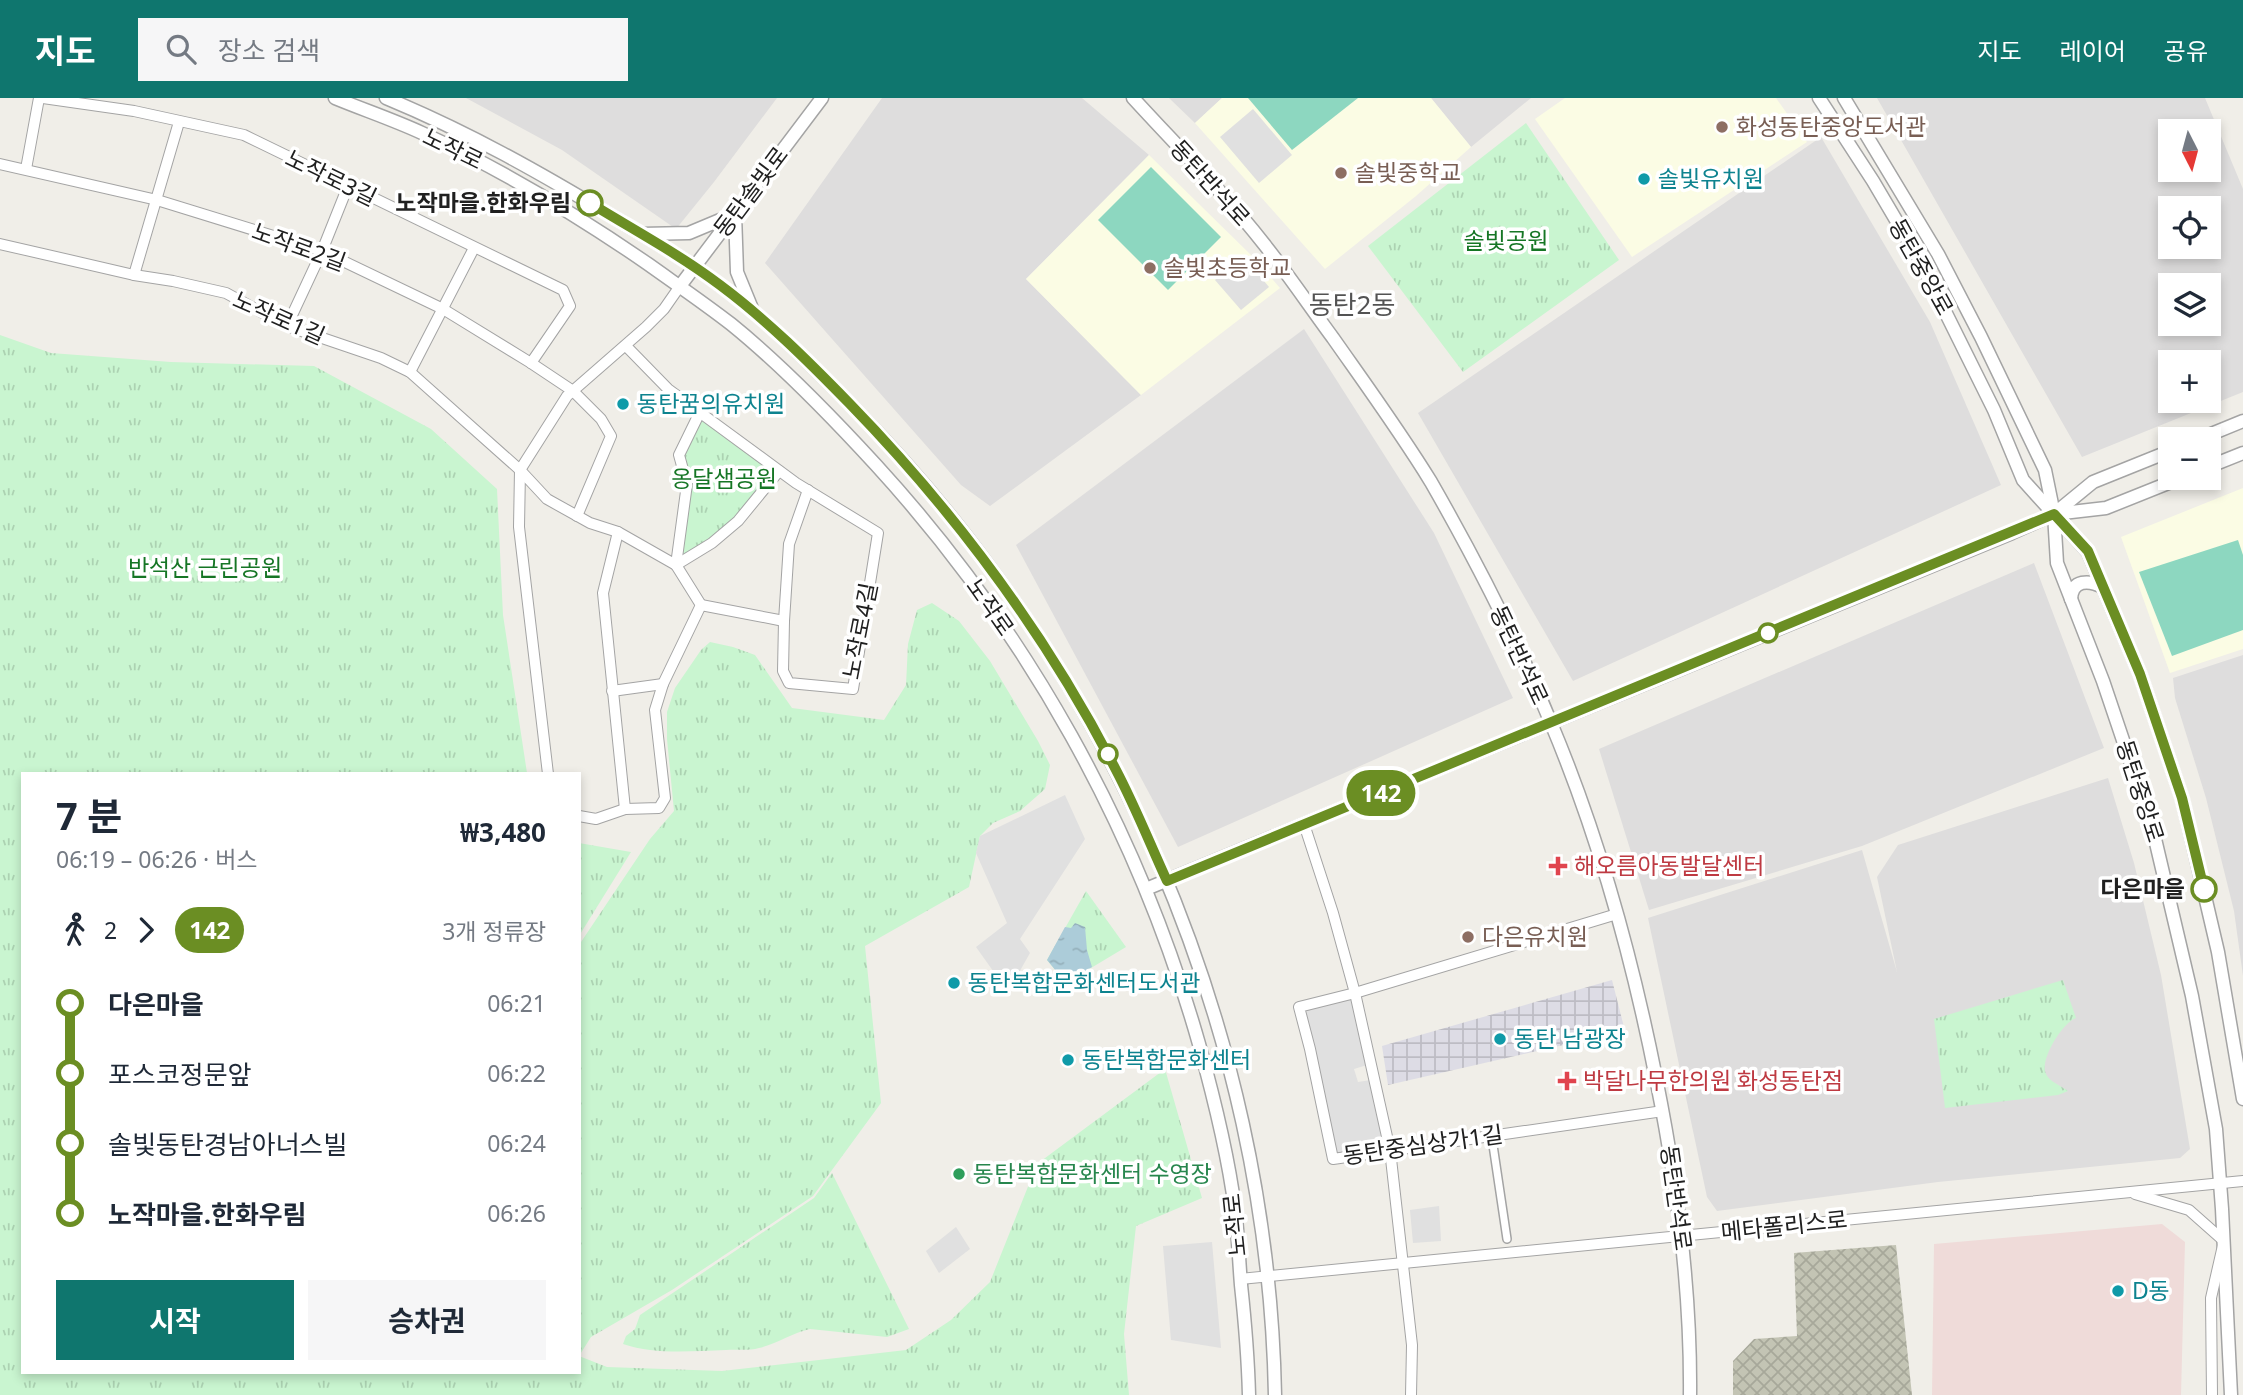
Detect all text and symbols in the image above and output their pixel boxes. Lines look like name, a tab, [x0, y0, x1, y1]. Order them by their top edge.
search box	[138, 18, 628, 81]
text: 지도	[35, 28, 96, 73]
icon: search	[162, 30, 200, 68]
text: 장소 검색	[218, 32, 320, 68]
text: 지도	[1977, 34, 2022, 67]
text: 레이어	[2060, 34, 2126, 67]
text: 공유	[2164, 34, 2208, 67]
place label: 화성동탄중앙도서관	[1736, 110, 1926, 142]
marker: 화성동탄중앙도서관	[1714, 119, 1730, 135]
north arrow	[2158, 119, 2221, 182]
map controls	[2158, 119, 2221, 490]
street label: 노작로	[418, 120, 489, 176]
street label: 동탄반석로	[1163, 132, 1258, 232]
street label: 동탄솔빛로	[706, 140, 795, 243]
street label: 노작로3길	[280, 141, 382, 213]
place label: 솔빛중학교	[1355, 156, 1461, 188]
place label: 솔빛유치원	[1658, 162, 1764, 194]
marker: 솔빛중학교	[1333, 165, 1349, 181]
marker: 솔빛유치원	[1636, 171, 1652, 187]
place label: 노작마을.한화우림	[395, 186, 571, 218]
marker: 노작마을.한화우림	[577, 190, 603, 216]
button: locate	[2158, 196, 2221, 259]
street label: 동탄중앙로	[1882, 212, 1962, 321]
street label: 노작로2길	[248, 214, 351, 278]
park label: 솔빛공원	[1464, 224, 1548, 256]
place label: 솔빛초등학교	[1164, 251, 1291, 283]
marker: 솔빛초등학교	[1142, 260, 1158, 276]
button: layers	[2158, 273, 2221, 336]
street label: 노작로1길	[228, 283, 331, 352]
district label: 동탄2동	[1309, 286, 1395, 322]
button: +	[2158, 350, 2221, 413]
place label: 동탄꿈의유치원	[637, 387, 785, 419]
marker: 동탄꿈의유치원	[615, 396, 631, 412]
button: −	[2158, 427, 2221, 490]
park label: 옹달샘공원	[671, 462, 777, 494]
park label: 반석산 근린공원	[128, 551, 282, 583]
street label: 노작로	[960, 571, 1022, 642]
street label: 노작로4길	[834, 580, 884, 682]
street label: 동탄반석로	[1483, 600, 1557, 709]
unlabelled marker	[1758, 623, 1778, 643]
street label: 동탄중앙로	[2109, 735, 2173, 846]
unlabelled marker	[1098, 744, 1118, 764]
line badge: 142	[1341, 770, 1421, 816]
text: 142	[1360, 776, 1402, 809]
text: 7 분	[56, 789, 123, 841]
text: ₩3,480	[460, 814, 546, 850]
text: 06:19 – 06:26 · 버스	[56, 843, 257, 875]
place label: 해오름아동발달센터	[1574, 849, 1764, 881]
marker: 해오름아동발달센터	[1548, 856, 1568, 876]
place label: 다은마을	[2100, 872, 2185, 904]
marker: 다은마을	[2191, 876, 2217, 902]
icon: walk	[56, 911, 94, 949]
icon: forward	[127, 911, 165, 949]
text: 142	[189, 913, 230, 946]
text: 2	[104, 914, 117, 946]
text: 3개 정류장	[442, 915, 546, 947]
place label: 다은유치원	[1482, 920, 1588, 952]
marker: 다은유치원	[1460, 929, 1476, 945]
place label: 동탄복합문화센터도서관	[968, 966, 1201, 998]
marker: 동탄복합문화센터도서관	[946, 975, 962, 991]
text: 다은마을	[108, 986, 204, 1022]
text: 06:21	[487, 987, 546, 1019]
place label: 동탄 남광장	[1514, 1022, 1626, 1054]
marker: 동탄 남광장	[1492, 1031, 1508, 1047]
place label: 동탄복합문화센터	[1082, 1043, 1251, 1075]
marker: 동탄복합문화센터	[1060, 1052, 1076, 1068]
text: 포스코정문앞	[108, 1056, 252, 1092]
text: 06:22	[487, 1057, 546, 1089]
place label: 박달나무한의원 화성동탄점	[1583, 1064, 1843, 1096]
marker: 박달나무한의원 화성동탄점	[1557, 1071, 1577, 1091]
street label: 동탄중심상가1길	[1341, 1117, 1505, 1171]
text: 솔빛동탄경남아너스빌	[108, 1126, 347, 1162]
text: 06:24	[487, 1127, 546, 1159]
street label: 동탄반석로	[1654, 1143, 1700, 1252]
place label: 동탄복합문화센터 수영장	[973, 1157, 1212, 1189]
marker: 동탄복합문화센터 수영장	[951, 1166, 967, 1182]
street label: 노작로	[1215, 1192, 1253, 1258]
text: 노작마을.한화우림	[108, 1196, 307, 1232]
text: 06:26	[487, 1197, 546, 1229]
street label: 메타폴리스로	[1719, 1202, 1849, 1248]
place label: D동	[2132, 1274, 2170, 1306]
button: 시작	[56, 1280, 294, 1360]
button: 승차권	[308, 1280, 546, 1360]
marker: D동	[2110, 1283, 2126, 1299]

